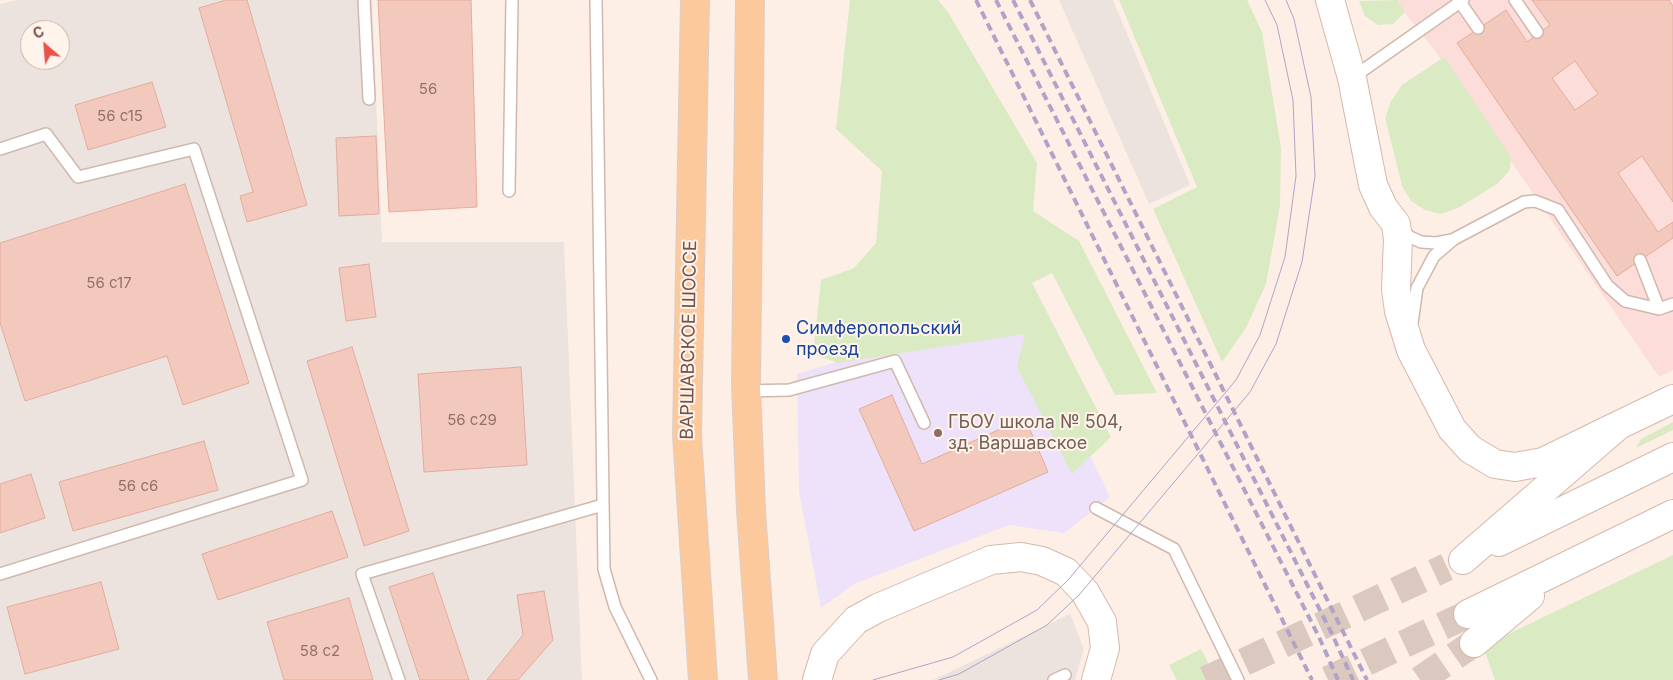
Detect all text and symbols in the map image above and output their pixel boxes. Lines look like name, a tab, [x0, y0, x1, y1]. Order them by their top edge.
north arrow	[20, 20, 70, 70]
text: С	[30, 22, 47, 42]
house number: 56	[419, 80, 437, 98]
house number: 56 с15	[97, 107, 143, 125]
street label: ВАРШАВСКОЕ ШОССЕ	[676, 240, 702, 440]
house number: 56 с17	[86, 274, 132, 292]
place label: Симферопольский проезд	[796, 318, 961, 360]
marker: Симферопольский проезд	[780, 333, 792, 345]
house number: 56 с29	[447, 411, 497, 429]
place label: ГБОУ школа № 504, зд. Варшавское	[948, 412, 1123, 454]
marker: ГБОУ школа № 504, зд. Варшавское	[932, 427, 944, 439]
house number: 56 с6	[118, 477, 158, 495]
house number: 58 с2	[300, 642, 340, 660]

